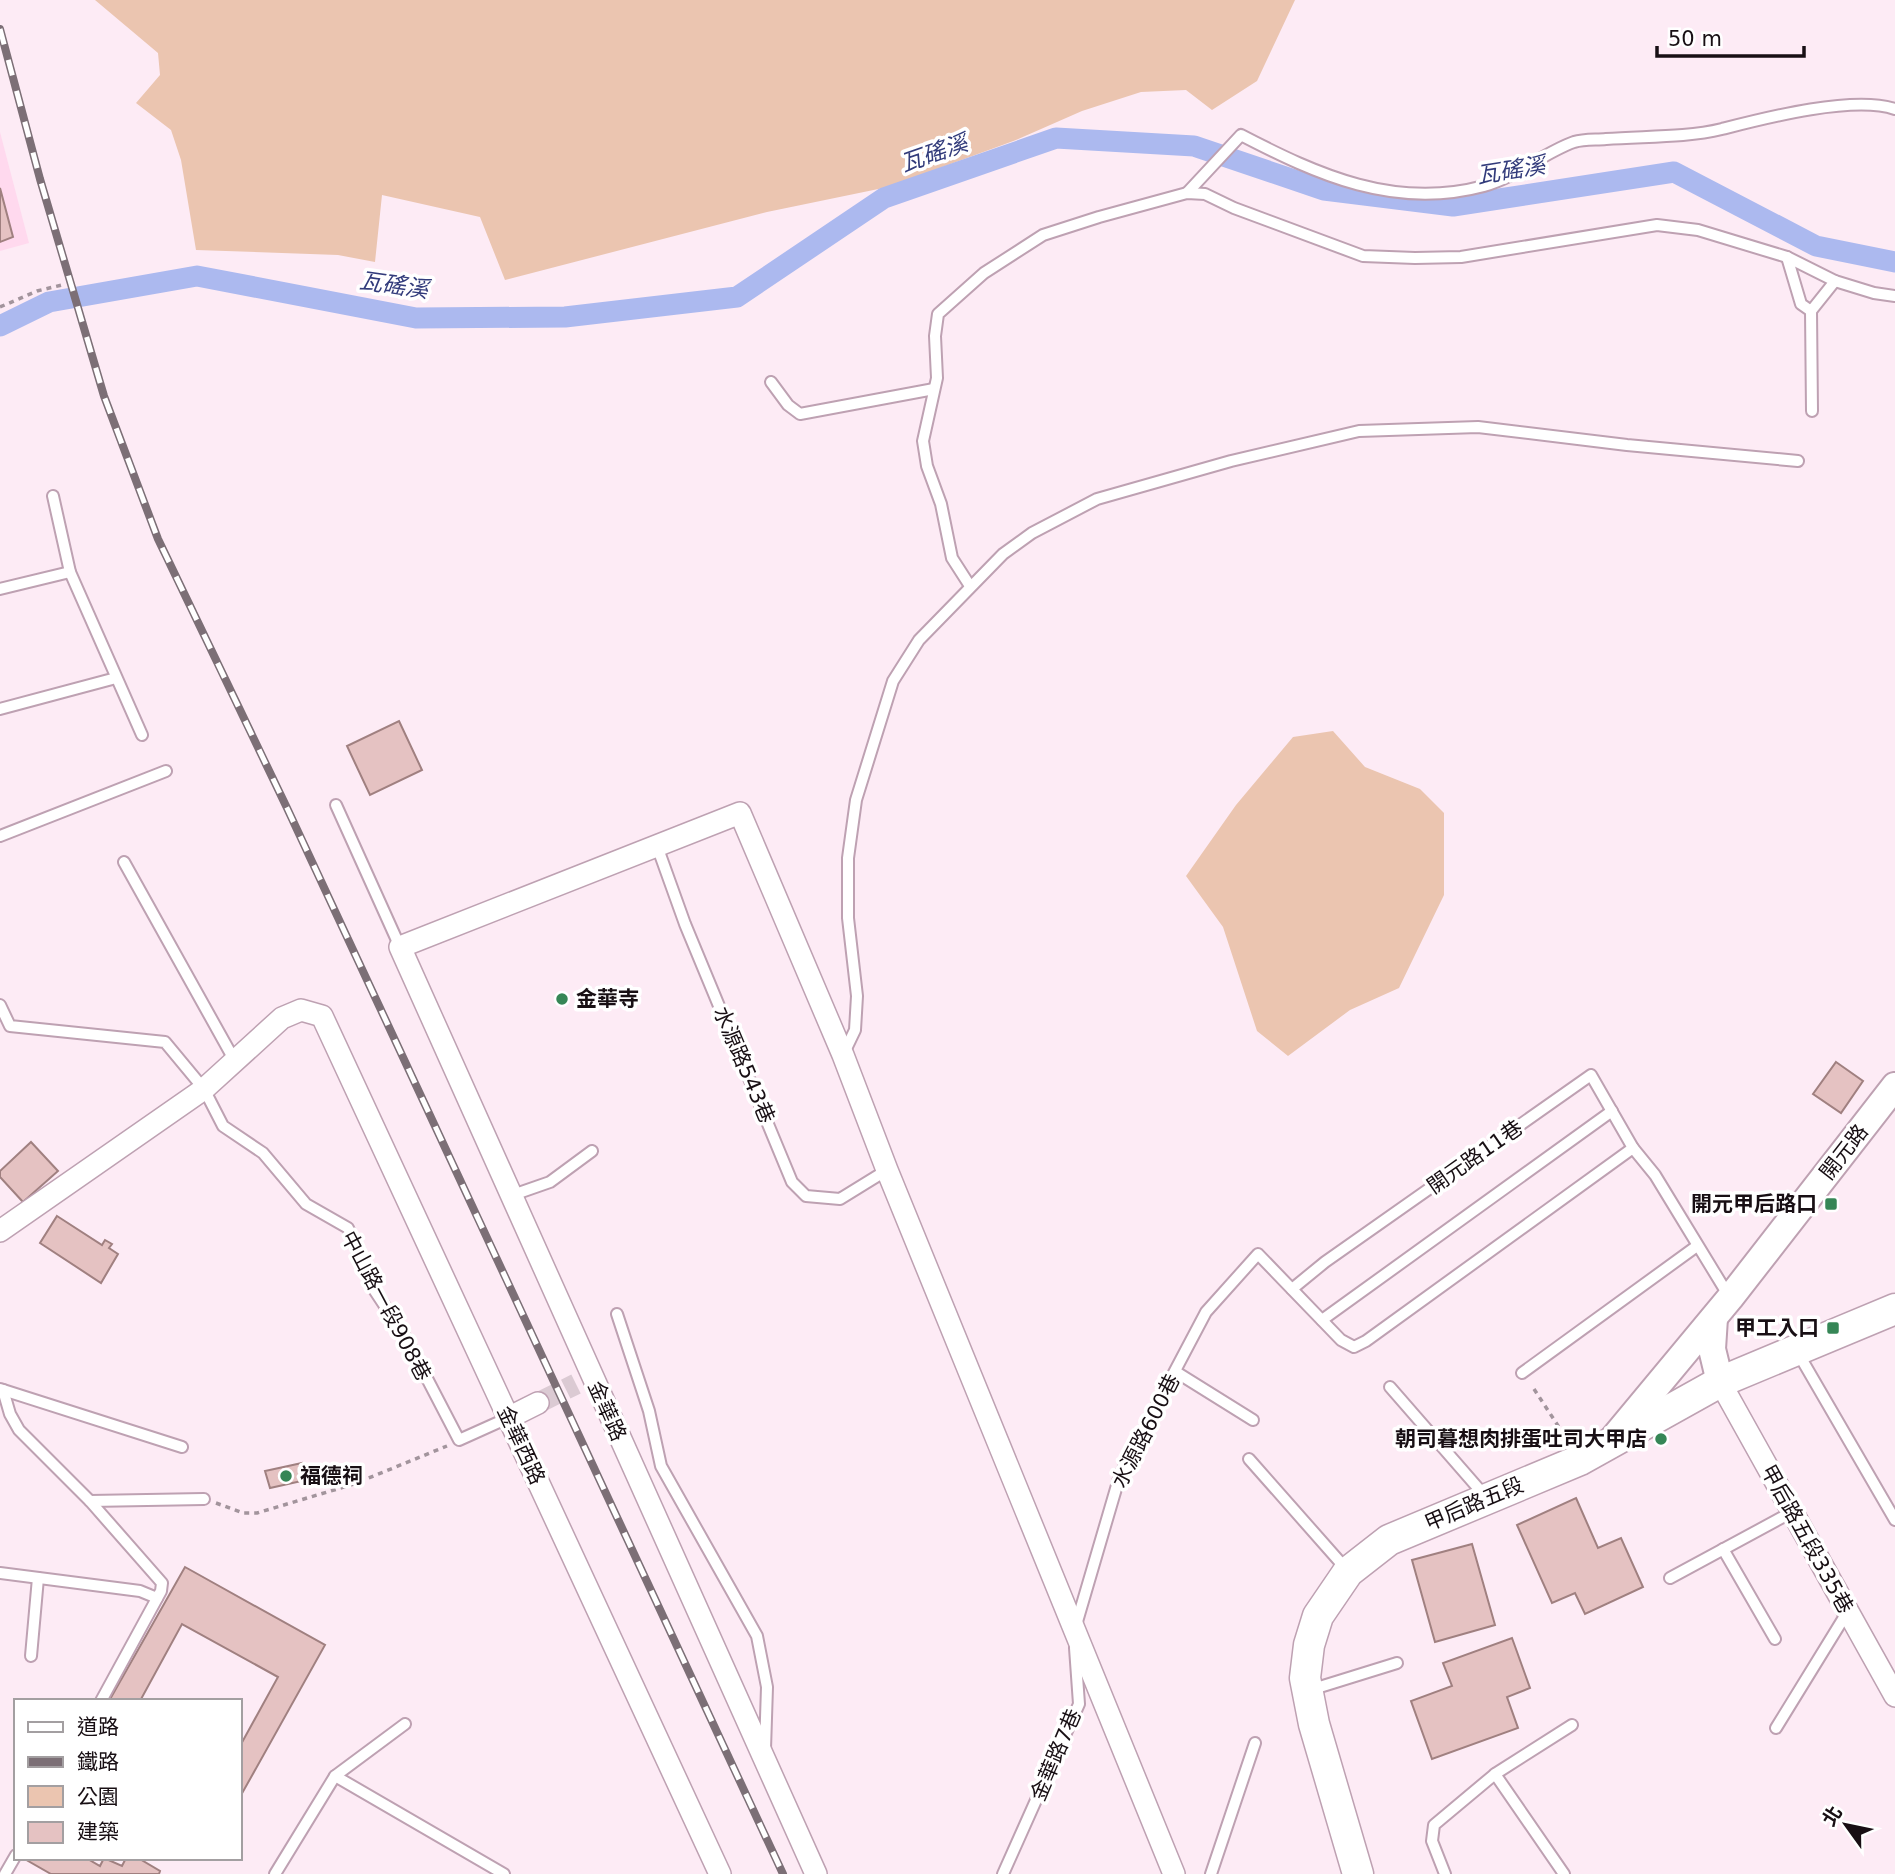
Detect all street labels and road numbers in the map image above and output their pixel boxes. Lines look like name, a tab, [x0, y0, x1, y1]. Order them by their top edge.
street label: 水源路543巷	[709, 1003, 779, 1127]
street label: 開元路11巷	[1423, 1115, 1527, 1199]
street label: 開元路	[1815, 1120, 1873, 1184]
street label: 中山路一段908巷	[336, 1227, 436, 1385]
street label: 水源路600巷	[1107, 1370, 1185, 1492]
street label: 金華路	[583, 1377, 631, 1445]
street label: 金華西路	[492, 1402, 550, 1488]
street label: 甲后路五段335巷	[1756, 1461, 1858, 1617]
street label: 甲后路五段	[1421, 1472, 1527, 1536]
street label: 金華路7巷	[1026, 1705, 1086, 1805]

